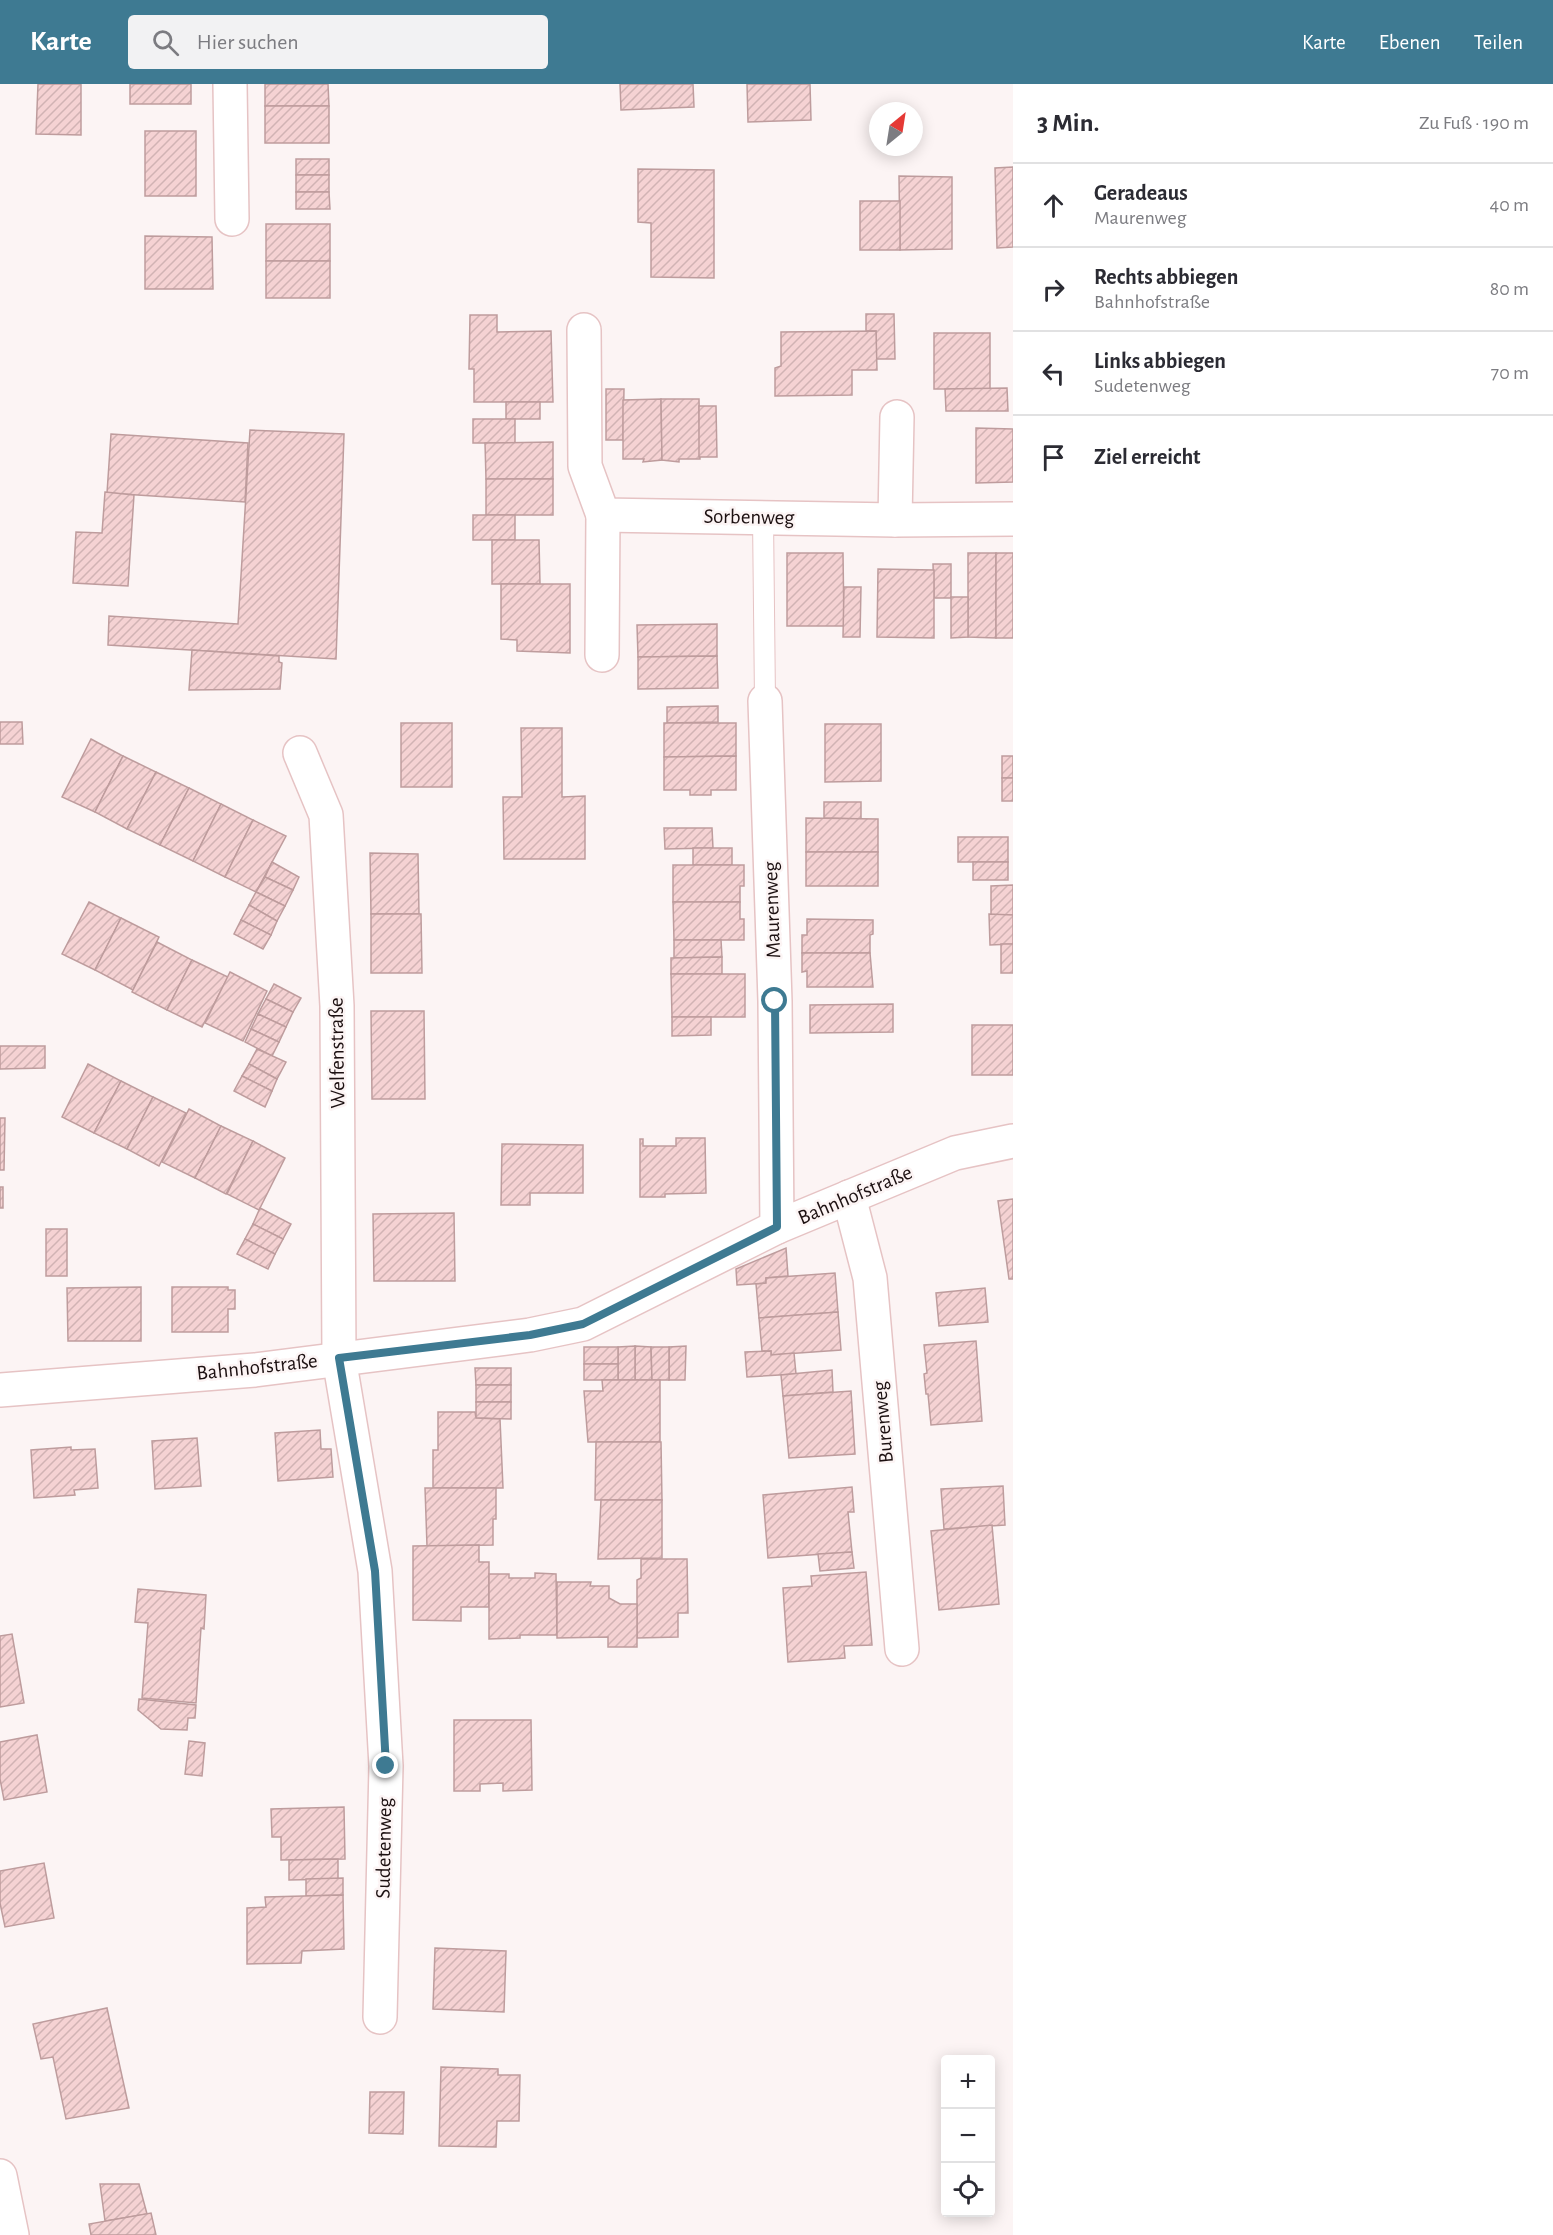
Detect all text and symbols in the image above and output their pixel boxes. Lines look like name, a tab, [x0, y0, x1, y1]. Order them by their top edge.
search box	[128, 15, 548, 69]
icon: search	[149, 26, 182, 59]
text: Karte	[30, 28, 92, 56]
text: Hier suchen	[197, 31, 299, 53]
text: Karte	[1302, 32, 1346, 53]
text: Ebenen	[1379, 32, 1441, 53]
text: Teilen	[1474, 32, 1523, 53]
north arrow	[869, 102, 923, 156]
text: 3 Min.	[1037, 110, 1099, 136]
text: Zu Fuß · 190 m	[1419, 113, 1529, 133]
text: Geradeaus	[1094, 182, 1188, 204]
icon: ahead	[1037, 189, 1070, 222]
text: 40 m	[1490, 195, 1529, 215]
text: Maurenweg	[1094, 208, 1186, 228]
text: Rechts abbiegen	[1094, 266, 1238, 288]
icon: right	[1037, 273, 1070, 306]
text: 80 m	[1490, 279, 1529, 299]
text: Bahnhofstraße	[1094, 292, 1210, 312]
text: Links abbiegen	[1094, 350, 1226, 372]
icon: left	[1037, 357, 1070, 390]
text: 70 m	[1491, 363, 1529, 383]
text: Sudetenweg	[1094, 376, 1190, 396]
icon: arrive	[1037, 441, 1070, 474]
text: Ziel erreicht	[1094, 446, 1201, 468]
street label: Sorbenweg	[703, 506, 795, 528]
street label: Maurenweg	[760, 860, 784, 959]
route start	[761, 987, 787, 1013]
street label: Welfenstraße	[326, 997, 348, 1109]
street label: Bahnhofstraße	[795, 1162, 915, 1228]
street label: Bahnhofstraße	[195, 1350, 319, 1384]
street label: Burenweg	[869, 1379, 897, 1464]
route end	[372, 1752, 398, 1778]
street label: Sudetenweg	[373, 1796, 395, 1899]
map controls	[941, 2055, 995, 2217]
button: +	[941, 2055, 995, 2109]
button: −	[941, 2109, 995, 2163]
button: locate	[941, 2163, 995, 2217]

